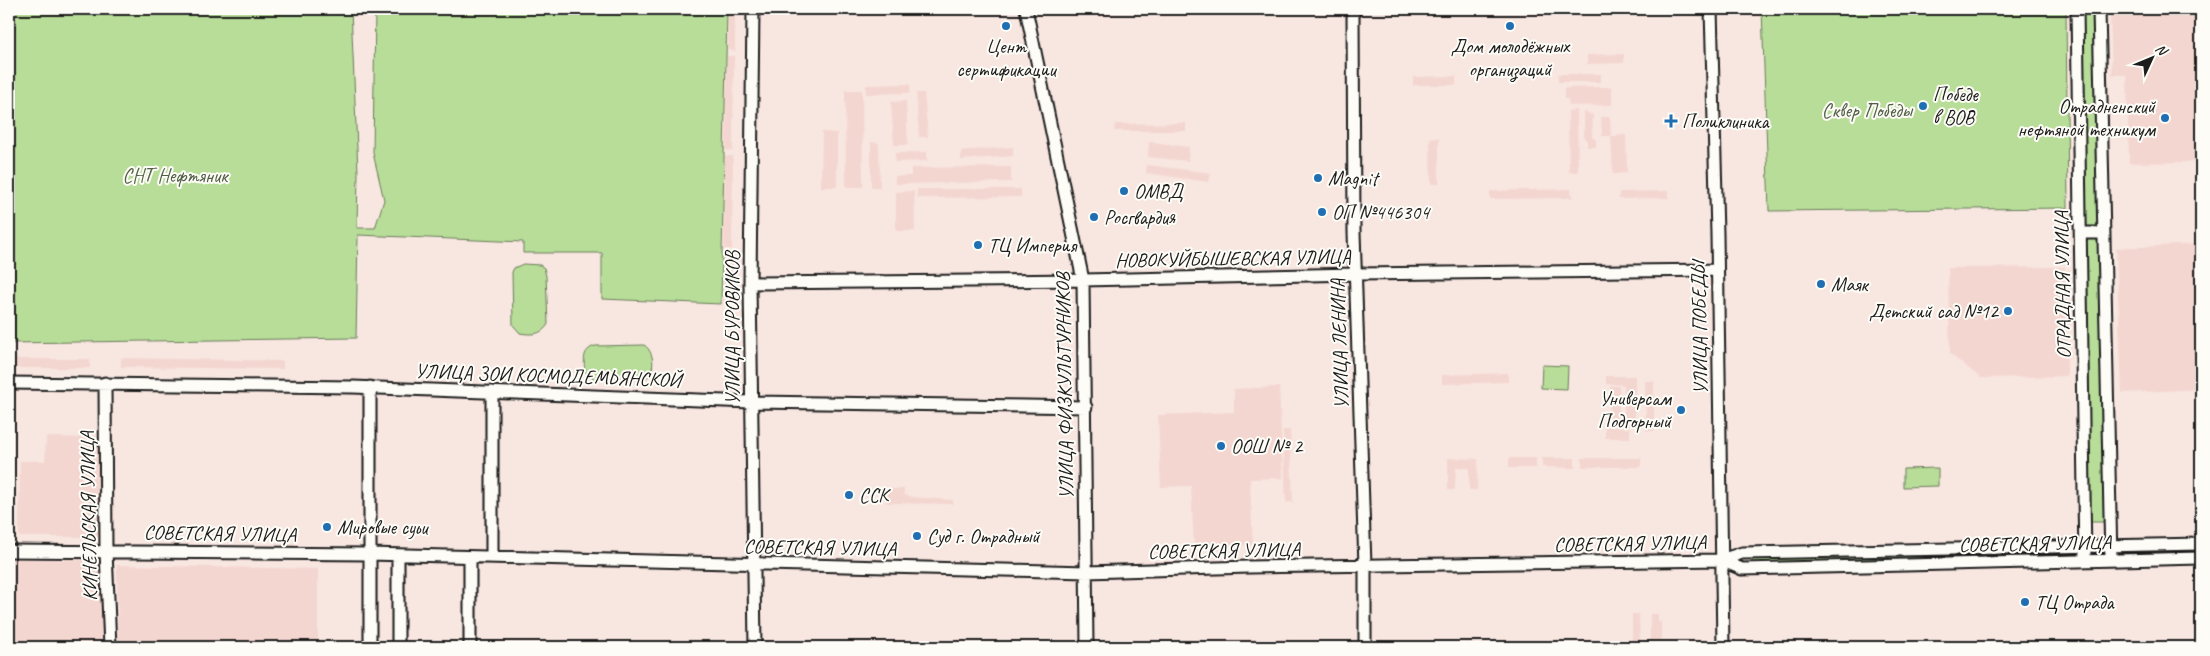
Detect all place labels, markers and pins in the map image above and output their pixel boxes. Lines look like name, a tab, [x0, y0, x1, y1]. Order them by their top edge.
marker: Цент сертификации	[1000, 20, 1012, 32]
marker: Дом молодёжных организаций	[1504, 20, 1516, 32]
place label: Цент сертификации	[956, 34, 1058, 82]
place label: Дом молодёжных организаций	[1451, 34, 1571, 83]
place label: Победе в ВОВ	[1933, 82, 1979, 130]
place label: Отрадненский нефтяной техникум	[2017, 94, 2157, 142]
marker: Победе в ВОВ	[1917, 100, 1929, 112]
place label: Поликлиника	[1682, 109, 1770, 134]
marker: Отрадненский нефтяной техникум	[2159, 112, 2171, 124]
marker: Поликлиника	[1664, 114, 1678, 128]
place label: Magnit	[1328, 166, 1381, 191]
marker: Magnit	[1312, 172, 1324, 184]
place label: ОМВД	[1134, 179, 1185, 204]
marker: ОМВД	[1118, 185, 1130, 197]
place label: ОП №446304	[1332, 200, 1431, 225]
place label: Росгвардия	[1104, 205, 1176, 230]
marker: ОП №446304	[1316, 206, 1328, 218]
marker: Росгвардия	[1088, 211, 1100, 223]
place label: ТЦ Империя	[988, 233, 1078, 258]
marker: ТЦ Империя	[972, 239, 984, 251]
place label: Маяк	[1831, 272, 1869, 297]
marker: Маяк	[1815, 278, 1827, 290]
place label: Детский сад №12	[1869, 299, 2000, 324]
marker: Детский сад №12	[2002, 305, 2014, 317]
place label: Универсам Подгорный	[1598, 386, 1673, 434]
marker: Универсам Подгорный	[1675, 404, 1687, 416]
place label: ООШ № 2	[1231, 434, 1304, 459]
marker: ООШ № 2	[1215, 440, 1227, 452]
place label: ССК	[859, 483, 891, 508]
marker: ССК	[843, 489, 855, 501]
place label: Мировые суьи	[337, 515, 429, 540]
marker: Мировые суьи	[321, 521, 333, 533]
place label: Суд г. Отрадный	[927, 524, 1041, 549]
marker: Суд г. Отрадный	[911, 530, 923, 542]
place label: ТЦ Отрада	[2035, 590, 2115, 615]
marker: ТЦ Отрада	[2019, 596, 2031, 608]

